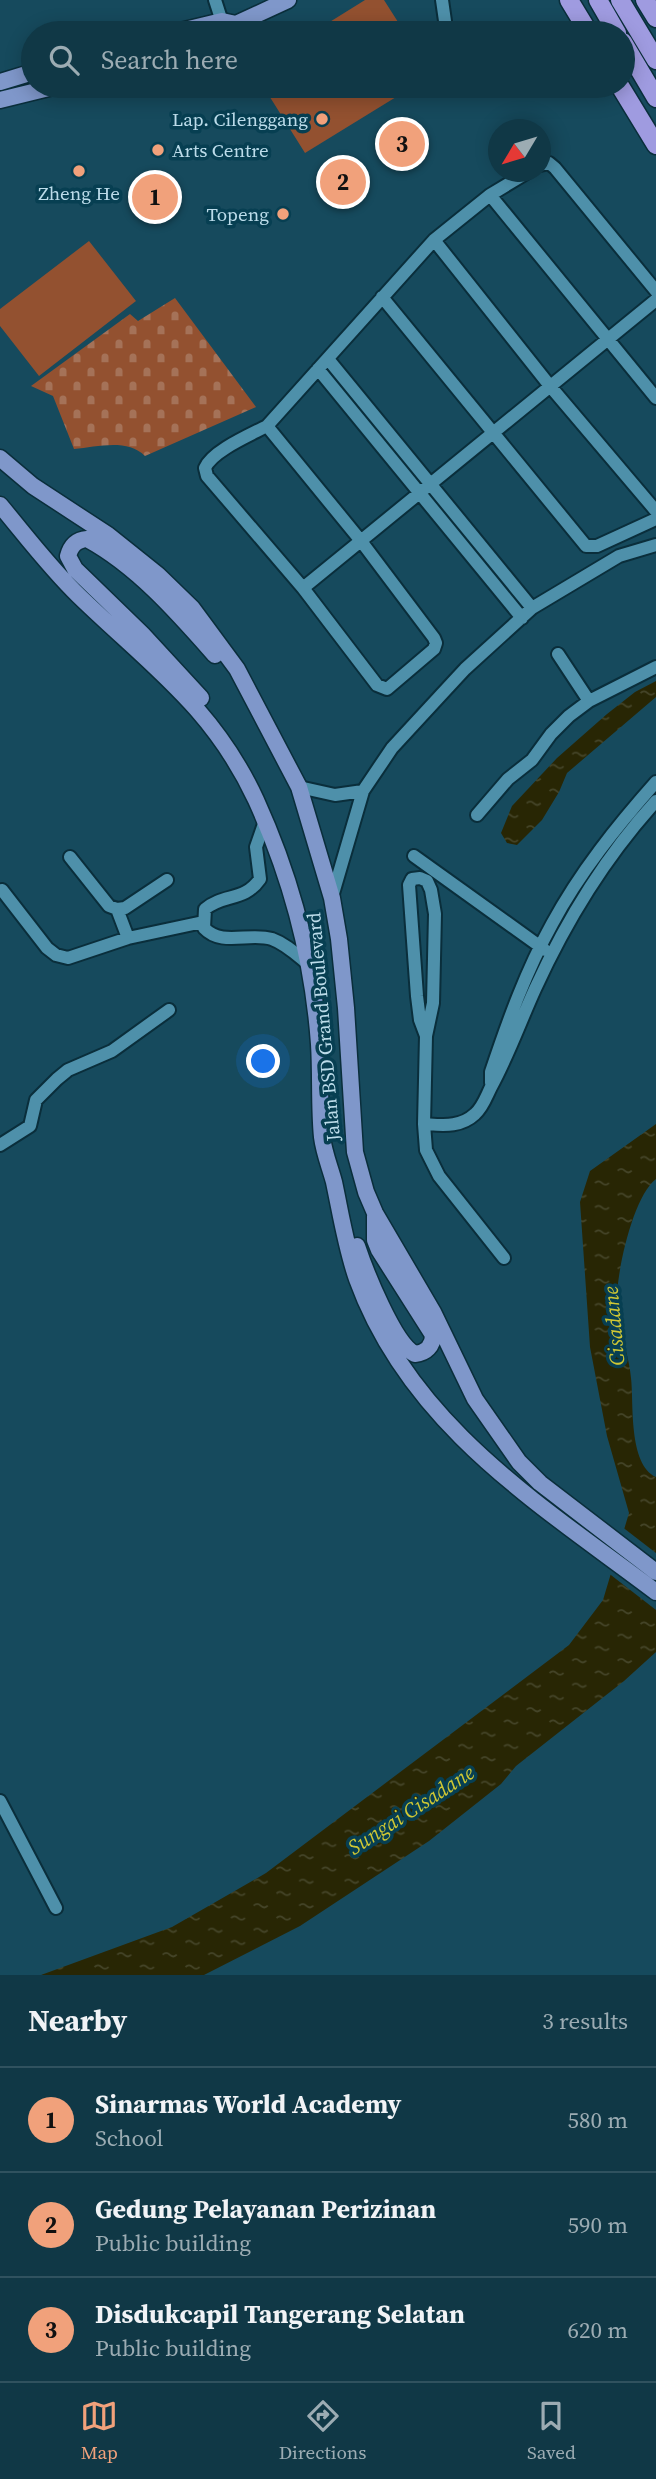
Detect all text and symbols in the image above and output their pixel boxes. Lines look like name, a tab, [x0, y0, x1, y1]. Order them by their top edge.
search box	[21, 21, 635, 98]
icon: search	[45, 41, 83, 79]
text: Search here	[101, 42, 238, 78]
place label: Lap. Cilenggang	[172, 106, 308, 132]
marker: Lap. Cilenggang	[314, 111, 330, 127]
pin: 3	[379, 118, 425, 170]
north arrow	[488, 119, 551, 182]
place label: Arts Centre	[172, 137, 269, 163]
marker: Arts Centre	[150, 142, 166, 158]
pin: 2	[320, 156, 366, 208]
marker: Zheng He	[71, 163, 87, 179]
pin: 1	[132, 171, 178, 223]
place label: Zheng He	[38, 180, 120, 206]
place label: Topeng	[206, 201, 269, 227]
marker: Topeng	[275, 206, 291, 222]
street label: Jalan BSD Grand Boulevard	[300, 911, 346, 1144]
your location	[246, 1044, 280, 1078]
water label: Cisadane	[596, 1285, 631, 1367]
water label: Sungai Cisadane	[342, 1758, 480, 1861]
text: Nearby	[28, 2000, 127, 2041]
text: 3 results	[542, 2005, 628, 2037]
text: Sinarmas World Academy	[95, 2086, 402, 2122]
text: 1	[45, 2104, 57, 2136]
text: 580 m	[567, 2104, 628, 2136]
text: School	[95, 2122, 163, 2154]
text: Gedung Pelayanan Perizinan	[95, 2191, 436, 2227]
text: 2	[45, 2209, 57, 2241]
text: 590 m	[567, 2209, 628, 2241]
text: Public building	[95, 2227, 251, 2259]
text: Disdukcapil Tangerang Selatan	[95, 2296, 465, 2332]
text: 3	[45, 2314, 57, 2346]
text: 620 m	[567, 2314, 628, 2346]
text: Public building	[95, 2332, 251, 2364]
tab: Map	[80, 2397, 118, 2465]
tab: Directions	[279, 2397, 367, 2465]
tab: Saved	[527, 2397, 576, 2465]

